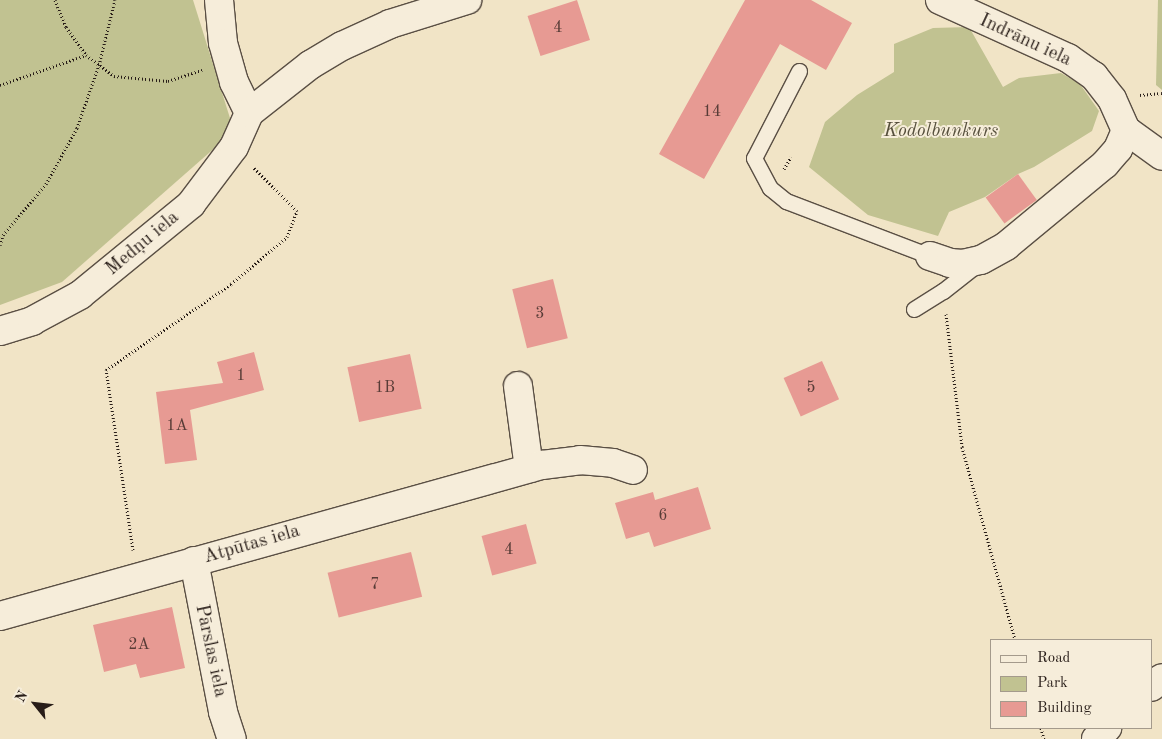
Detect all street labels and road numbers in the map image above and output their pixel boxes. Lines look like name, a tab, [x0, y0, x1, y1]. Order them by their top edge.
street label: Indrānu iela	[975, 10, 1075, 72]
street label: Medņu iela	[102, 207, 184, 281]
street label: Atpūtas iela	[201, 520, 303, 570]
street label: Pārslas iela	[189, 603, 231, 699]

